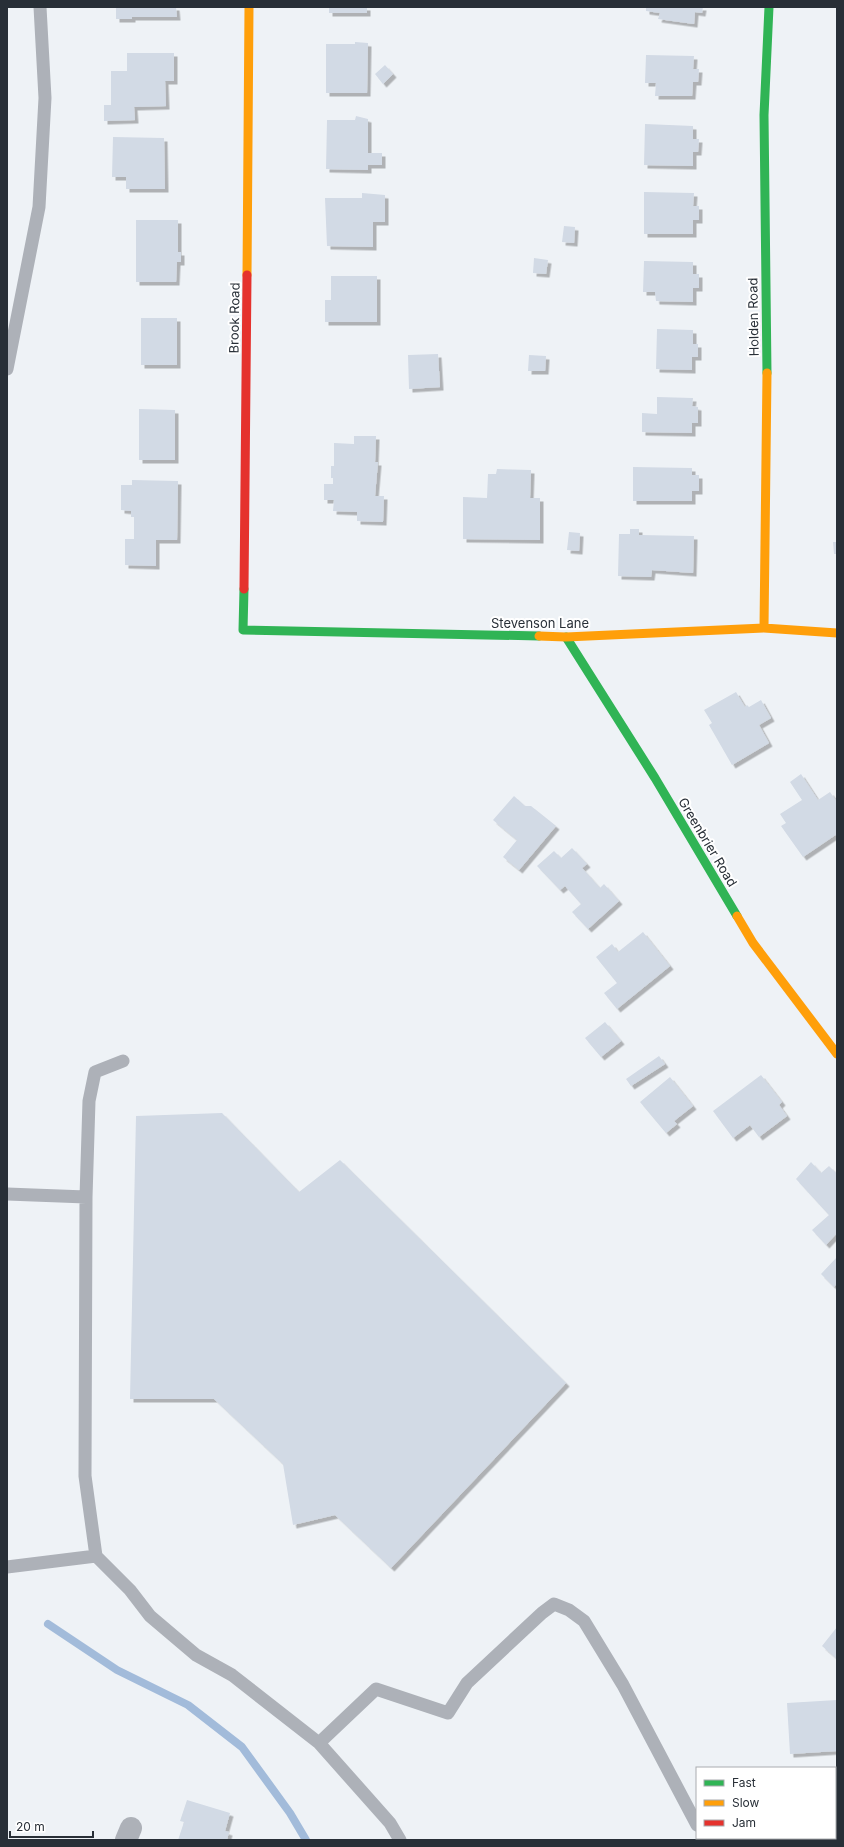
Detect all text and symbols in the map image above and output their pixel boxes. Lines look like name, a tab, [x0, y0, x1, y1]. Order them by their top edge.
street label: Holden Road	[744, 277, 762, 357]
street label: Brook Road	[225, 282, 243, 354]
street label: Stevenson Lane	[491, 615, 589, 631]
street label: Greenbrier Road	[675, 795, 741, 889]
legend	[696, 1767, 836, 1839]
text: Fast	[732, 1775, 756, 1790]
text: Slow	[732, 1795, 760, 1810]
scale bar	[10, 1813, 93, 1839]
text: Jam	[732, 1815, 756, 1830]
text: 20 m	[16, 1819, 45, 1834]

